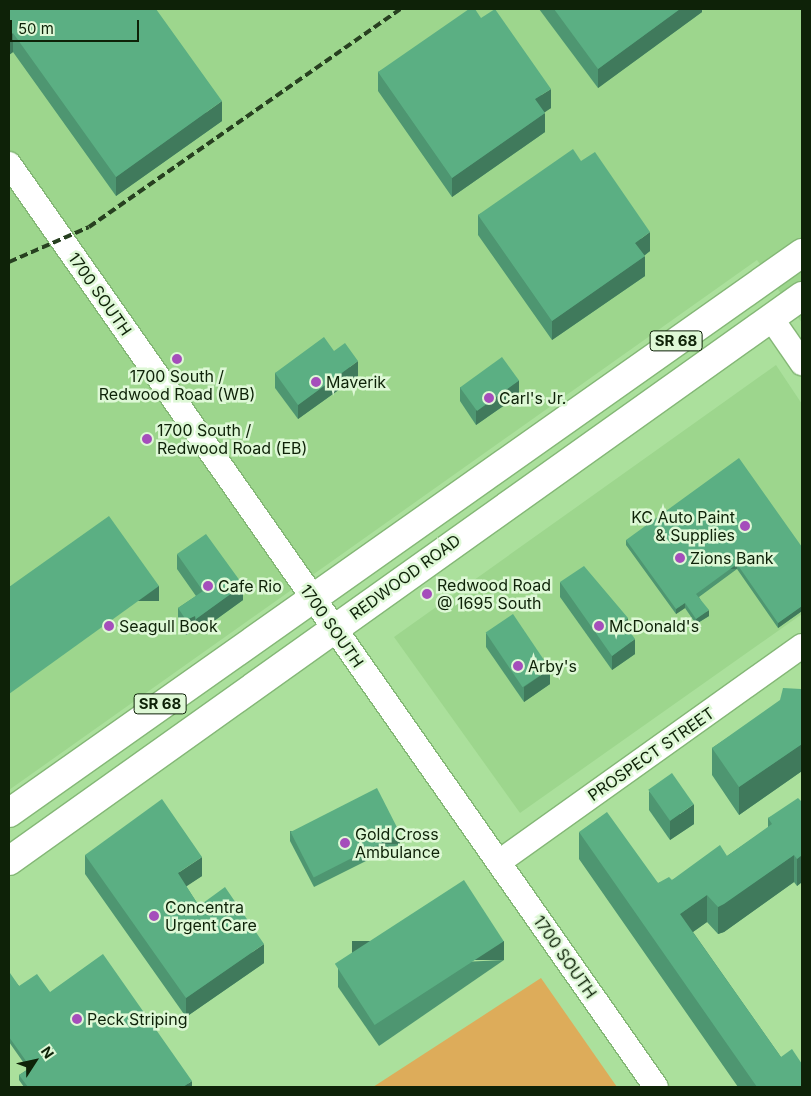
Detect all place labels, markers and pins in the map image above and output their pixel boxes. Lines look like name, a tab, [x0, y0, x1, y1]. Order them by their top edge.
marker: 1700 South / Redwood Road (WB)	[171, 353, 183, 365]
place label: 1700 South / Redwood Road (WB)	[99, 366, 255, 404]
place label: Maverik	[326, 372, 386, 392]
marker: Maverik	[310, 376, 322, 388]
place label: Carl's Jr.	[499, 388, 566, 408]
marker: Carl's Jr.	[483, 392, 495, 404]
place label: 1700 South / Redwood Road (EB)	[157, 420, 307, 458]
marker: 1700 South / Redwood Road (EB)	[141, 433, 153, 445]
place label: KC Auto Paint & Supplies	[631, 507, 735, 545]
marker: KC Auto Paint & Supplies	[739, 520, 751, 532]
place label: Zions Bank	[690, 548, 774, 568]
marker: Zions Bank	[674, 552, 686, 564]
place label: Redwood Road @ 1695 South	[437, 575, 551, 613]
place label: Cafe Rio	[218, 576, 282, 596]
marker: Cafe Rio	[202, 580, 214, 592]
marker: Redwood Road @ 1695 South	[421, 588, 433, 600]
place label: Seagull Book	[119, 616, 218, 636]
place label: McDonald's	[609, 616, 699, 636]
marker: Seagull Book	[103, 620, 115, 632]
marker: McDonald's	[593, 620, 605, 632]
place label: Arby's	[528, 656, 577, 676]
marker: Arby's	[512, 660, 524, 672]
place label: Gold Cross Ambulance	[355, 824, 440, 862]
marker: Gold Cross Ambulance	[339, 837, 351, 849]
place label: Concentra Urgent Care	[165, 897, 257, 935]
marker: Concentra Urgent Care	[147, 909, 161, 923]
place label: Peck Striping	[87, 1009, 187, 1029]
marker: Peck Striping	[71, 1013, 83, 1025]

